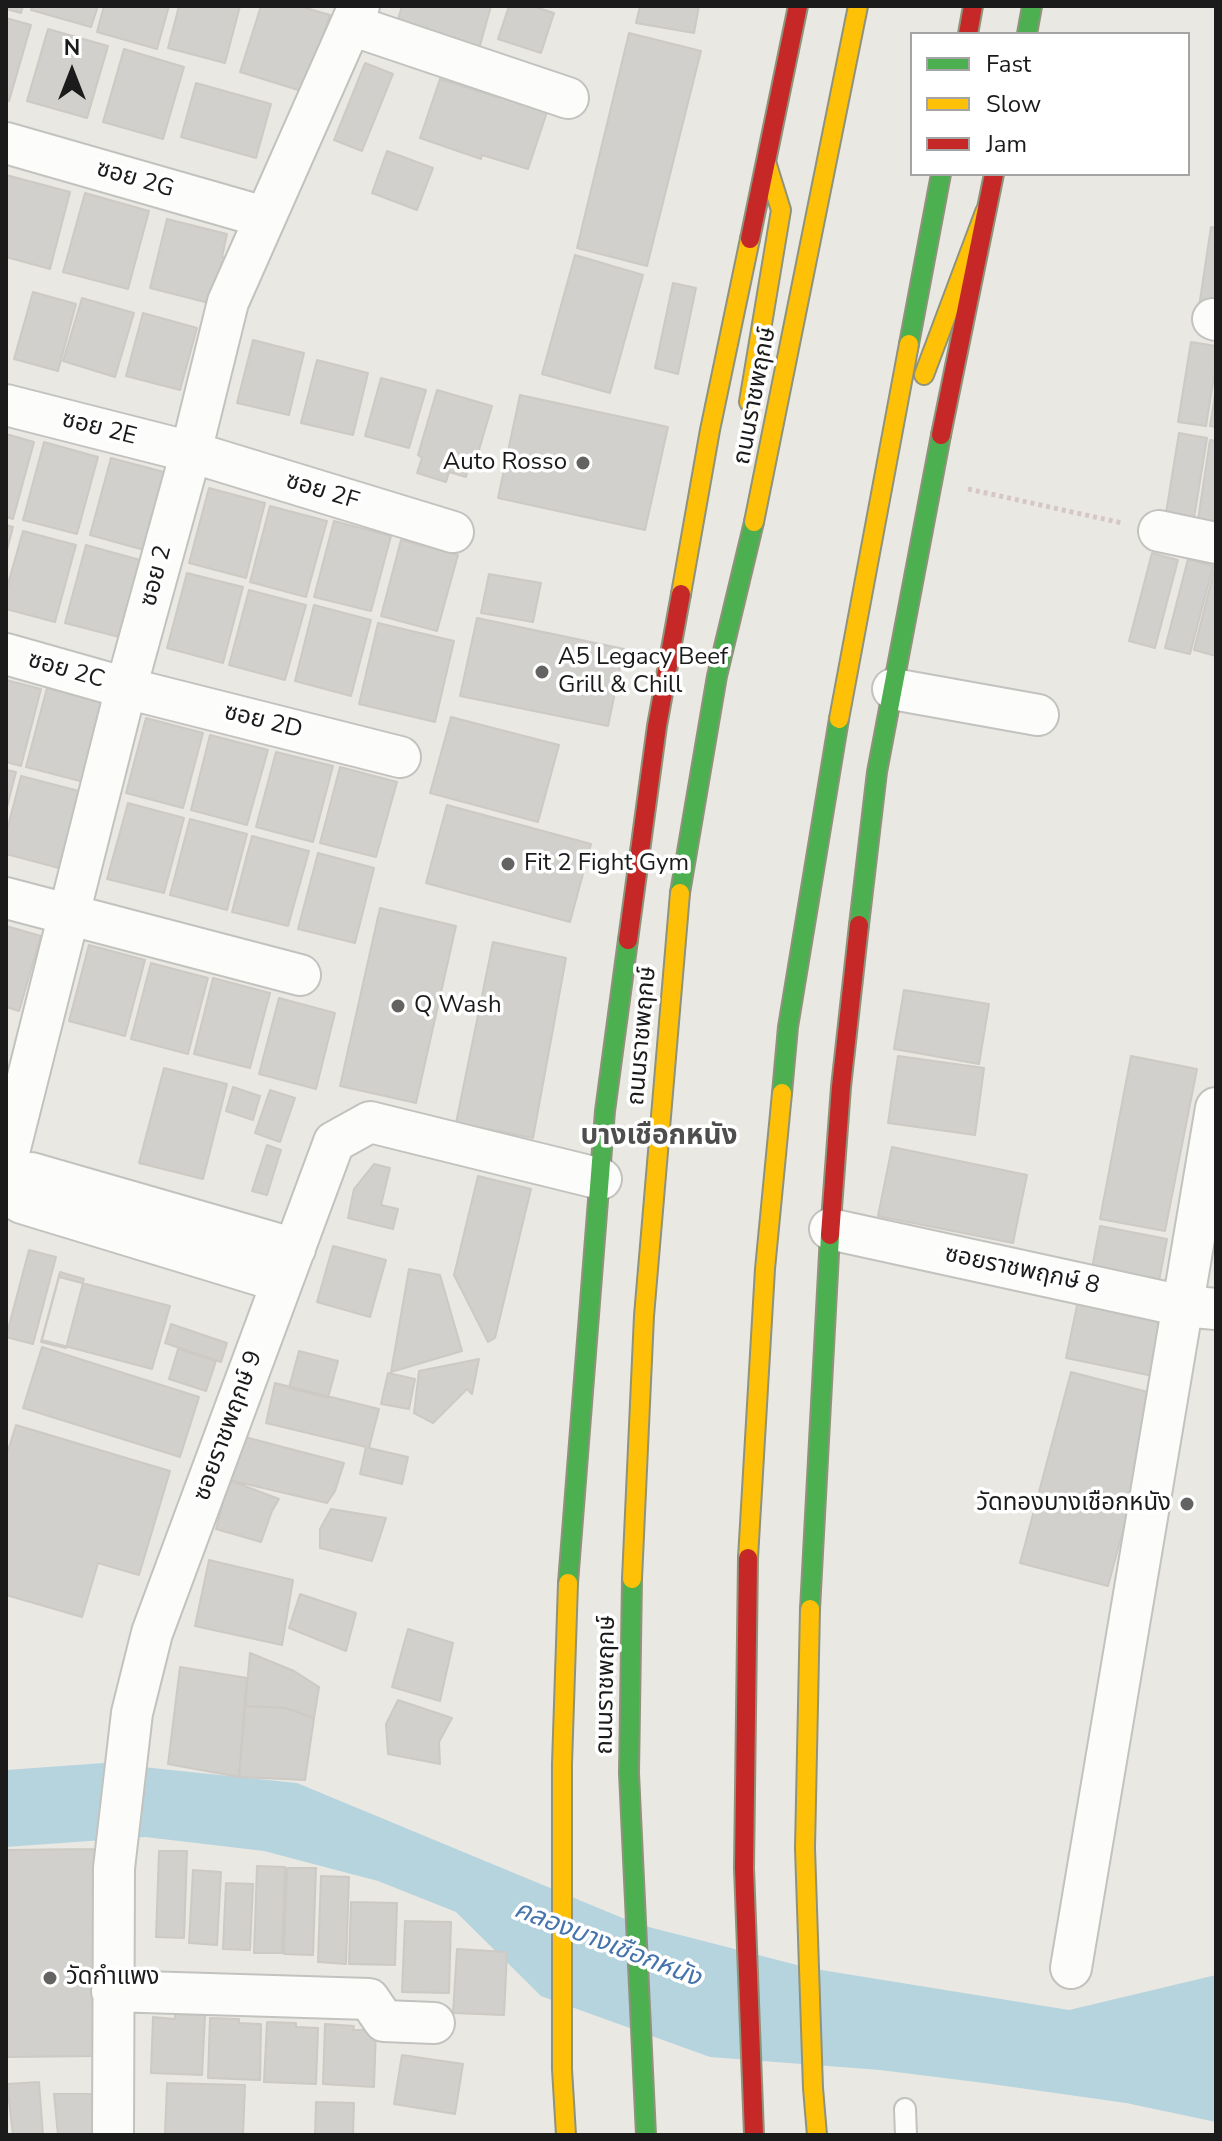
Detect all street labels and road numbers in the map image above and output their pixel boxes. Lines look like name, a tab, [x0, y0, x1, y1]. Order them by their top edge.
street label: ซอย 2G	[93, 155, 177, 205]
street label: ถนนราชพฤกษ์	[729, 325, 783, 467]
street label: ซอย 2E	[59, 406, 139, 452]
street label: ซอย 2F	[282, 467, 362, 517]
street label: ซอย 2	[135, 542, 179, 610]
street label: ซอย 2C	[24, 646, 108, 696]
street label: ซอย 2D	[221, 698, 305, 746]
street label: ถนนราชพฤกษ์	[623, 965, 663, 1107]
street label: ซอยราชพฤกษ์ 8	[942, 1241, 1102, 1301]
street label: ซอยราชพฤกษ์ 9	[189, 1347, 269, 1505]
street label: ถนนราชพฤกษ์	[591, 1615, 623, 1755]

